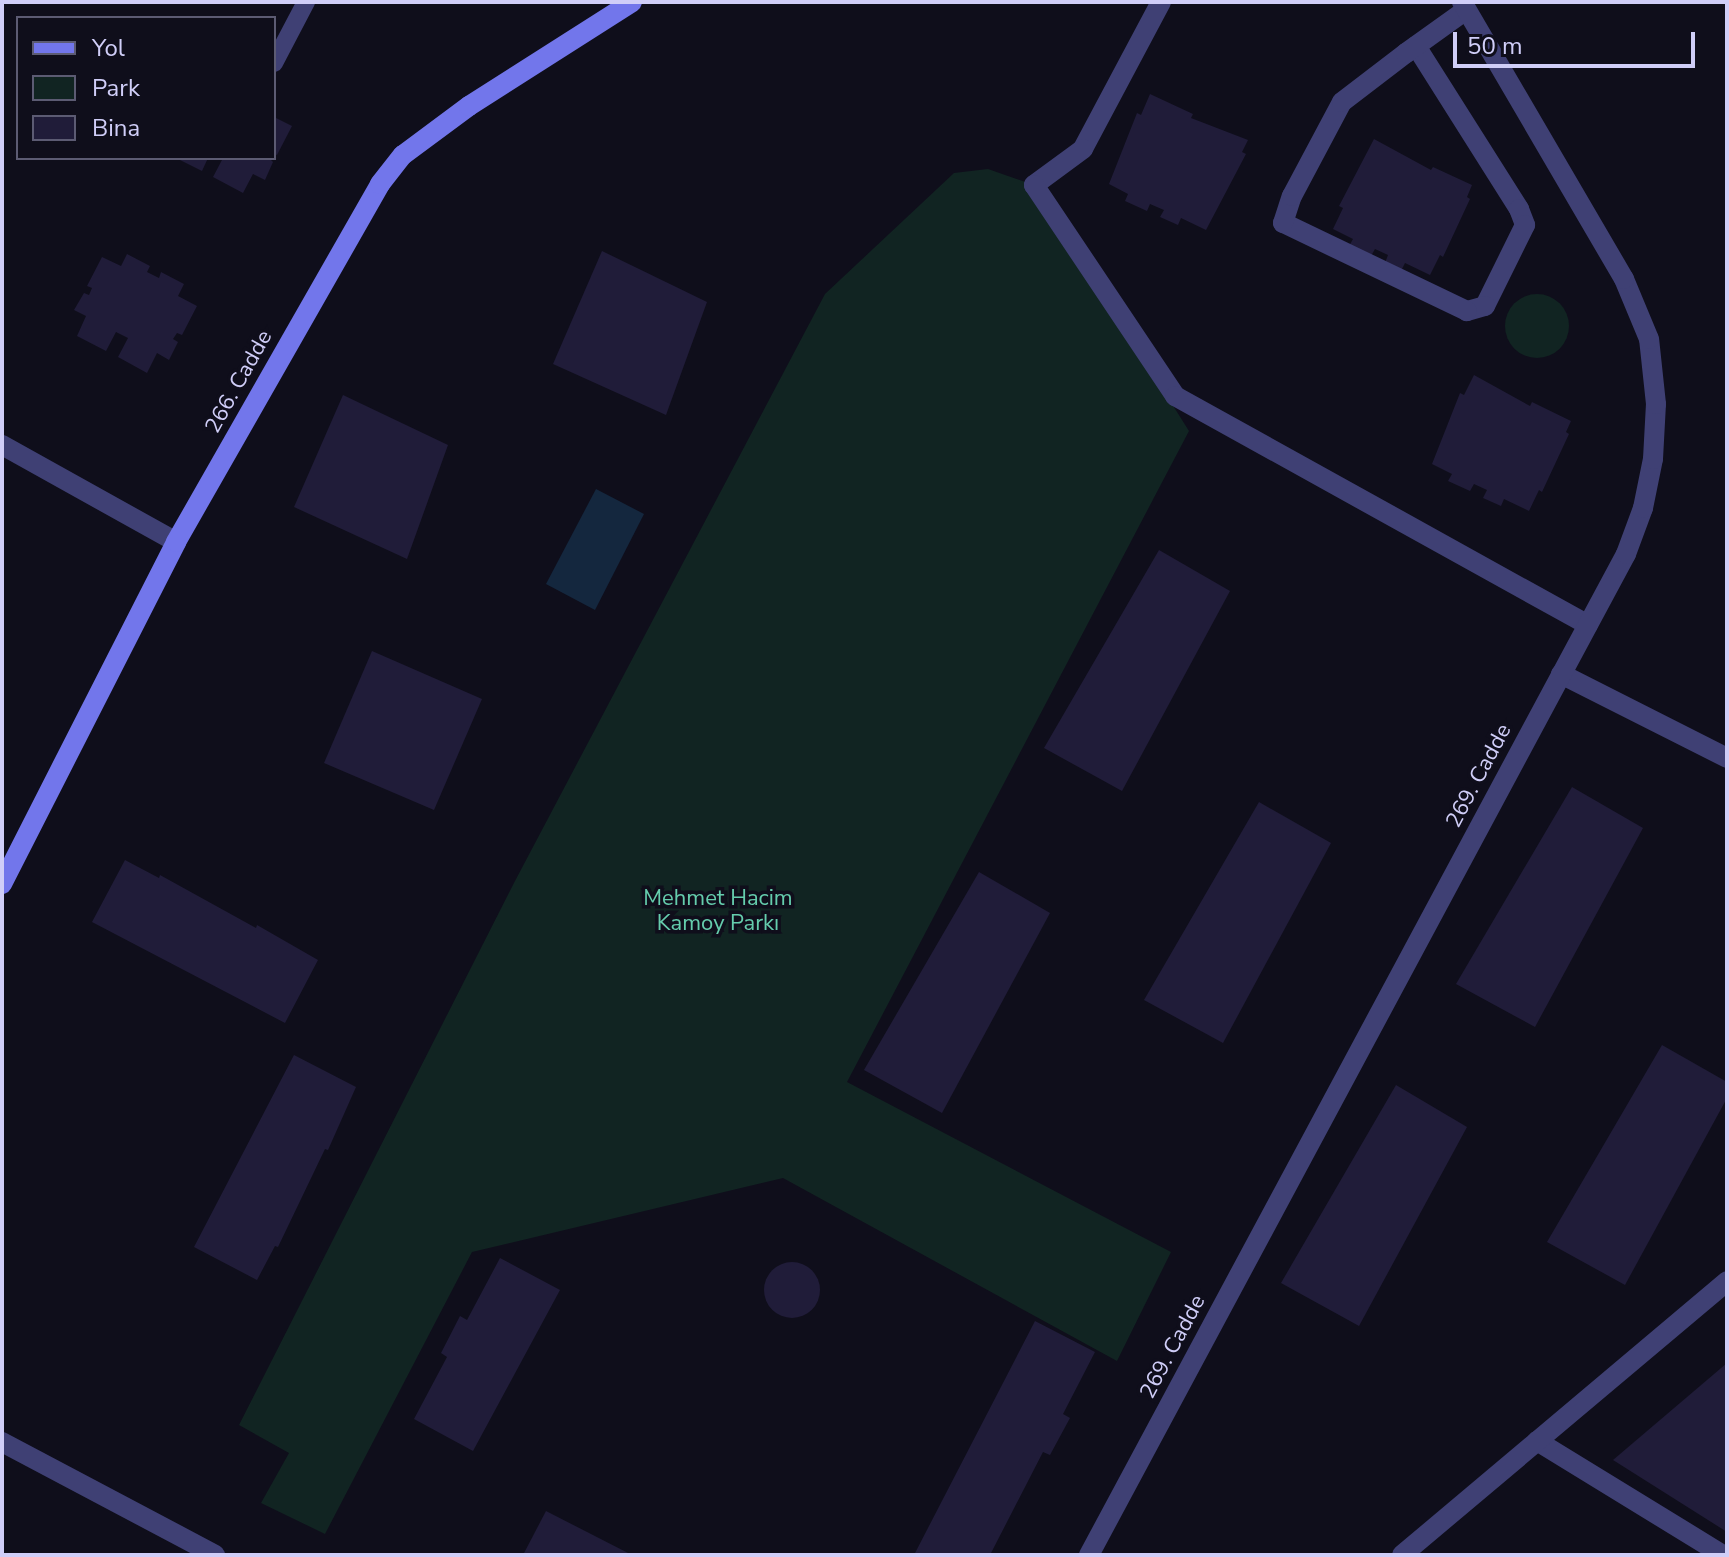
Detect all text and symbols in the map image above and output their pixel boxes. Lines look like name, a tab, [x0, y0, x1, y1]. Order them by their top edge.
legend	[16, 16, 276, 160]
scale bar	[1457, 16, 1699, 66]
text: 50 m	[1467, 30, 1523, 62]
text: Yol	[92, 32, 125, 64]
text: Park	[92, 72, 140, 104]
text: Bina	[92, 112, 140, 144]
street label: 266. Cadde	[200, 326, 278, 438]
street label: 269. Cadde	[1441, 720, 1517, 832]
park label: Mehmet Hacim Kamoy Parkı	[643, 885, 793, 936]
street label: 269. Cadde	[1135, 1291, 1211, 1403]

